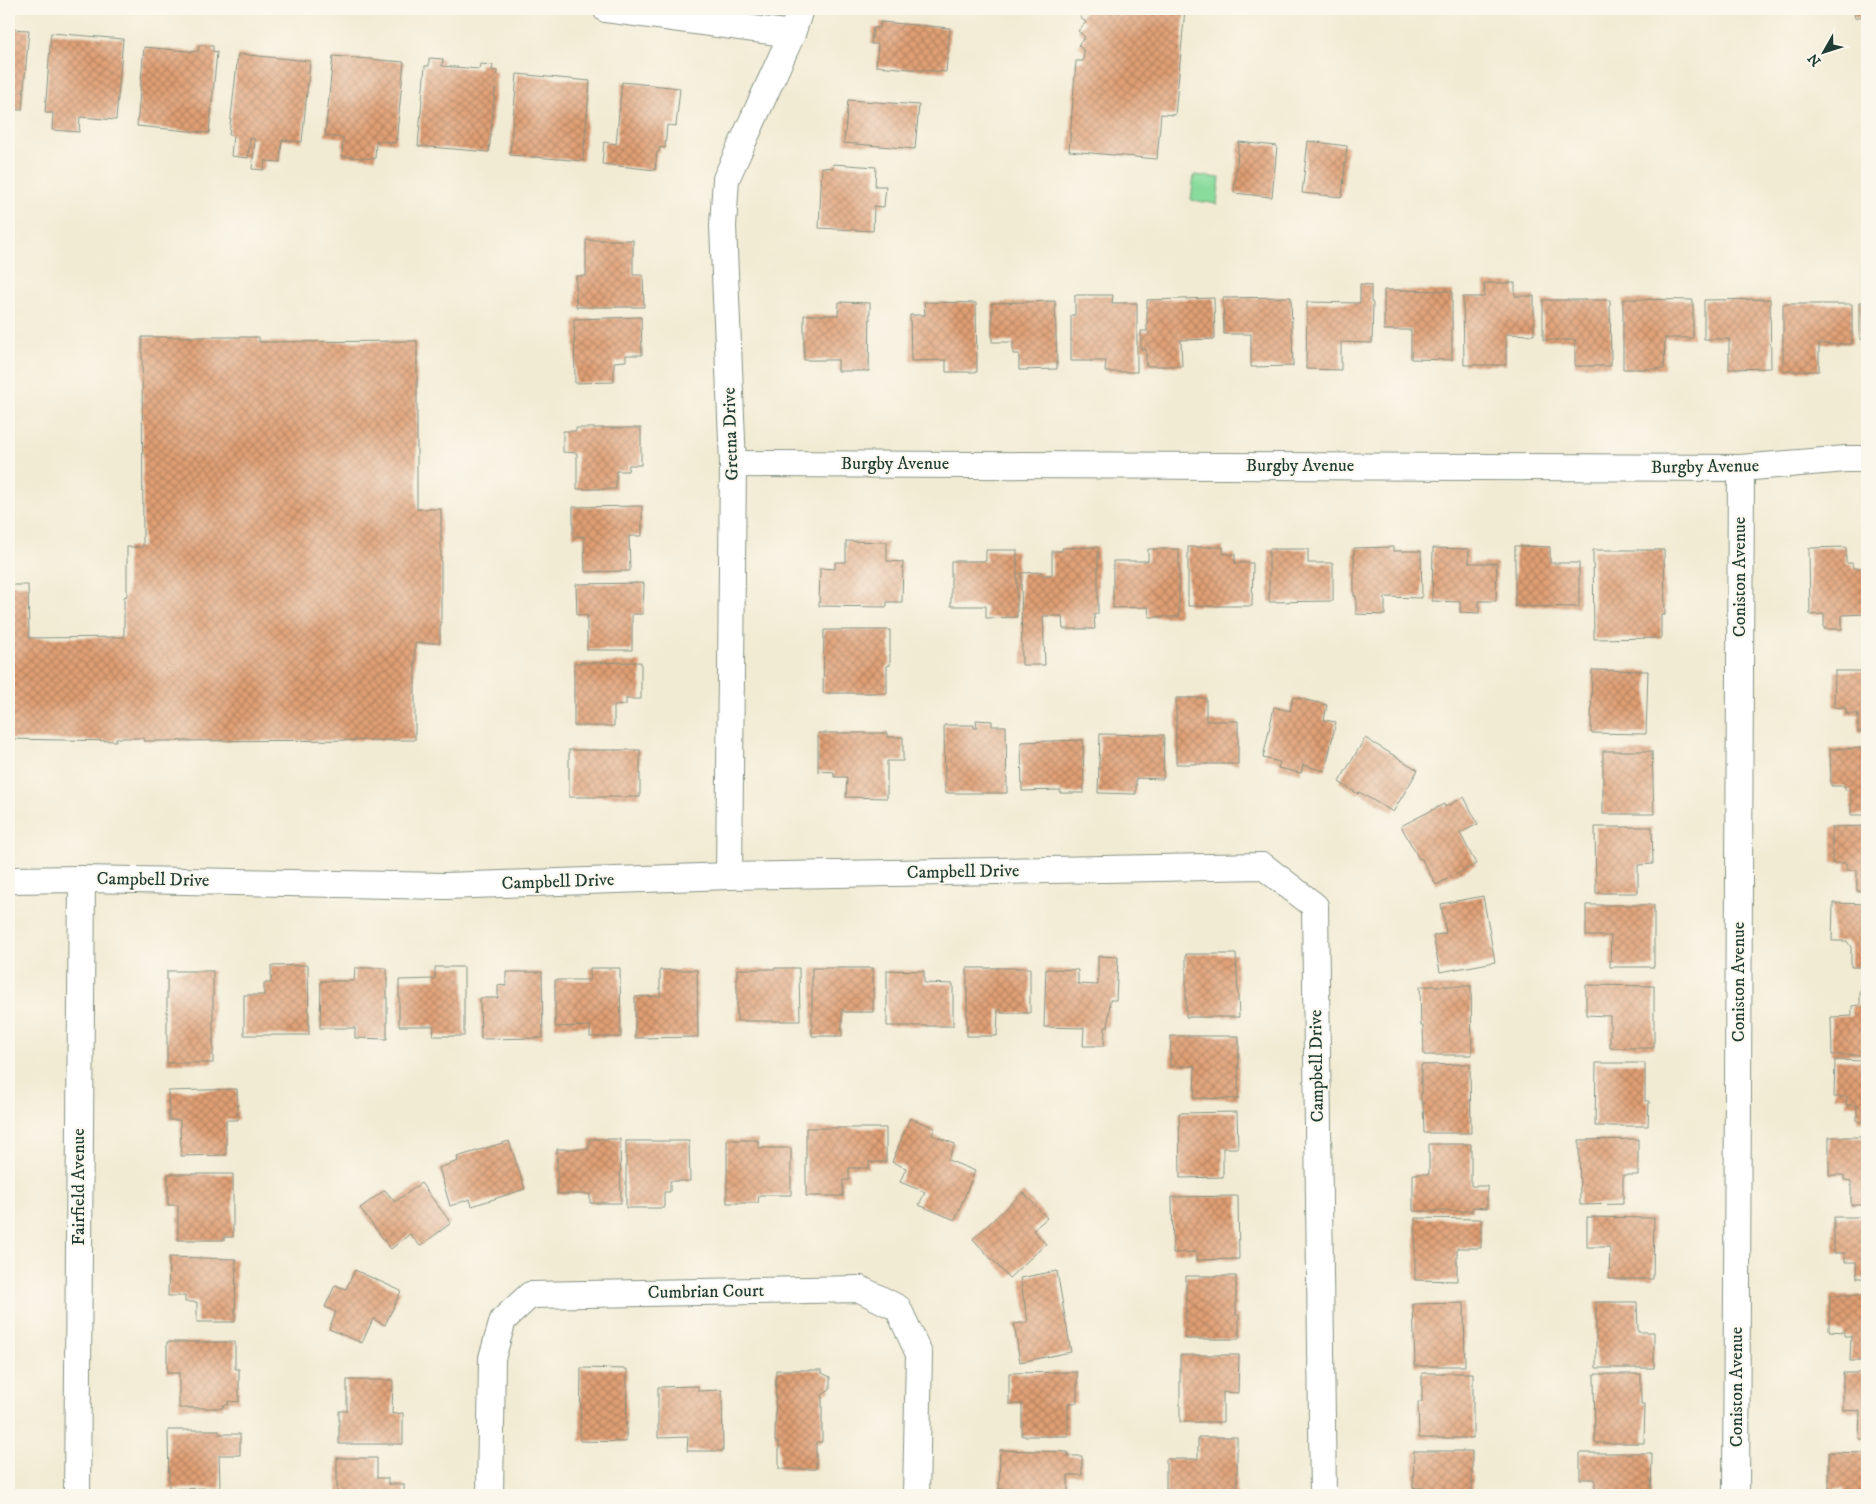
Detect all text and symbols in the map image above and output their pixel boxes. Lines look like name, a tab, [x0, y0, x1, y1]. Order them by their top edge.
north arrow	[1798, 28, 1848, 78]
text: N	[1804, 49, 1825, 70]
street label: Gretna Drive	[718, 387, 744, 481]
street label: Burgby Avenue	[841, 453, 949, 475]
street label: Burgby Avenue	[1246, 455, 1354, 477]
street label: Burgby Avenue	[1651, 455, 1759, 479]
street label: Coniston Avenue	[1729, 517, 1751, 637]
street label: Campbell Drive	[906, 860, 1020, 884]
street label: Campbell Drive	[96, 868, 210, 892]
street label: Campbell Drive	[501, 869, 615, 895]
street label: Coniston Avenue	[1728, 922, 1750, 1042]
street label: Campbell Drive	[1305, 1009, 1329, 1123]
street label: Fairfield Avenue	[68, 1128, 90, 1246]
street label: Cumbrian Court	[648, 1280, 765, 1304]
street label: Coniston Avenue	[1726, 1327, 1748, 1447]

